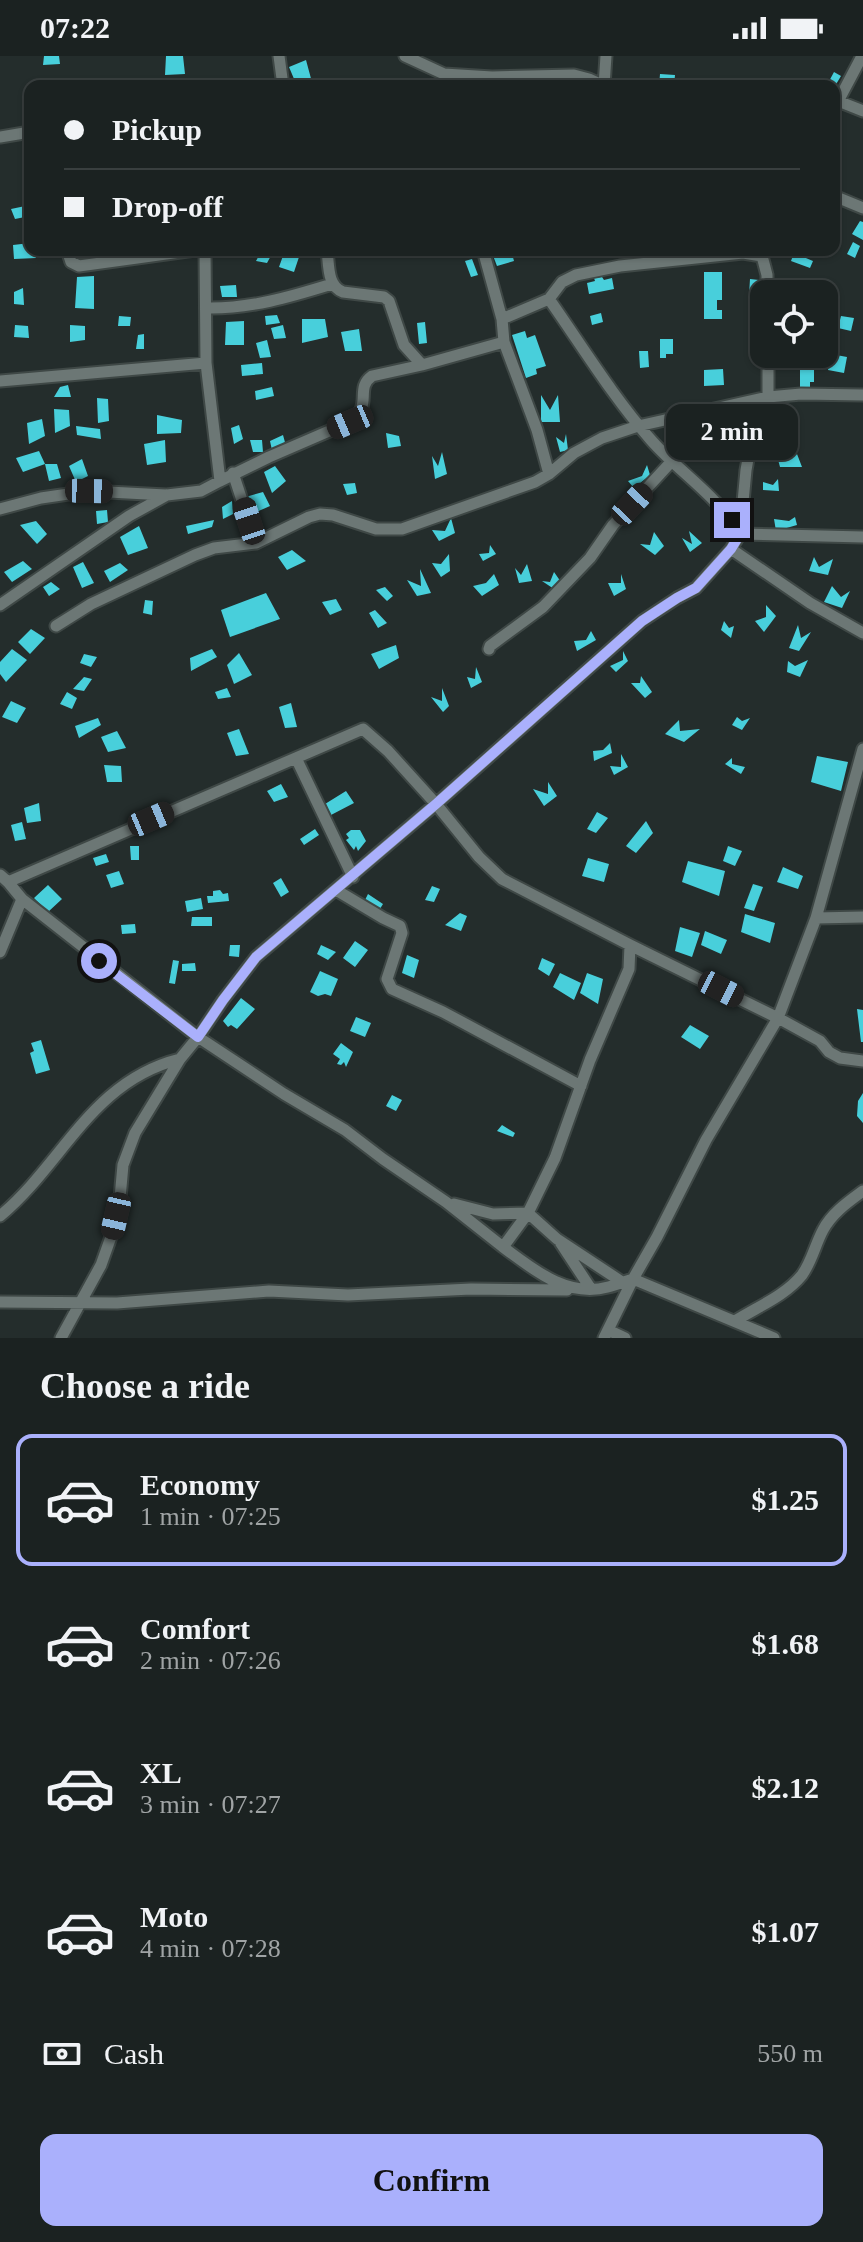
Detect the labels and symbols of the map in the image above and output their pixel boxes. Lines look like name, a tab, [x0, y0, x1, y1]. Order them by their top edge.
car	[323, 402, 377, 442]
callout: 2 min	[666, 404, 798, 460]
car	[607, 478, 657, 530]
car	[65, 479, 113, 503]
car	[230, 494, 268, 548]
route end	[714, 502, 750, 538]
car	[124, 799, 178, 839]
route start	[81, 943, 117, 979]
car	[694, 967, 748, 1011]
car	[99, 1190, 133, 1242]

